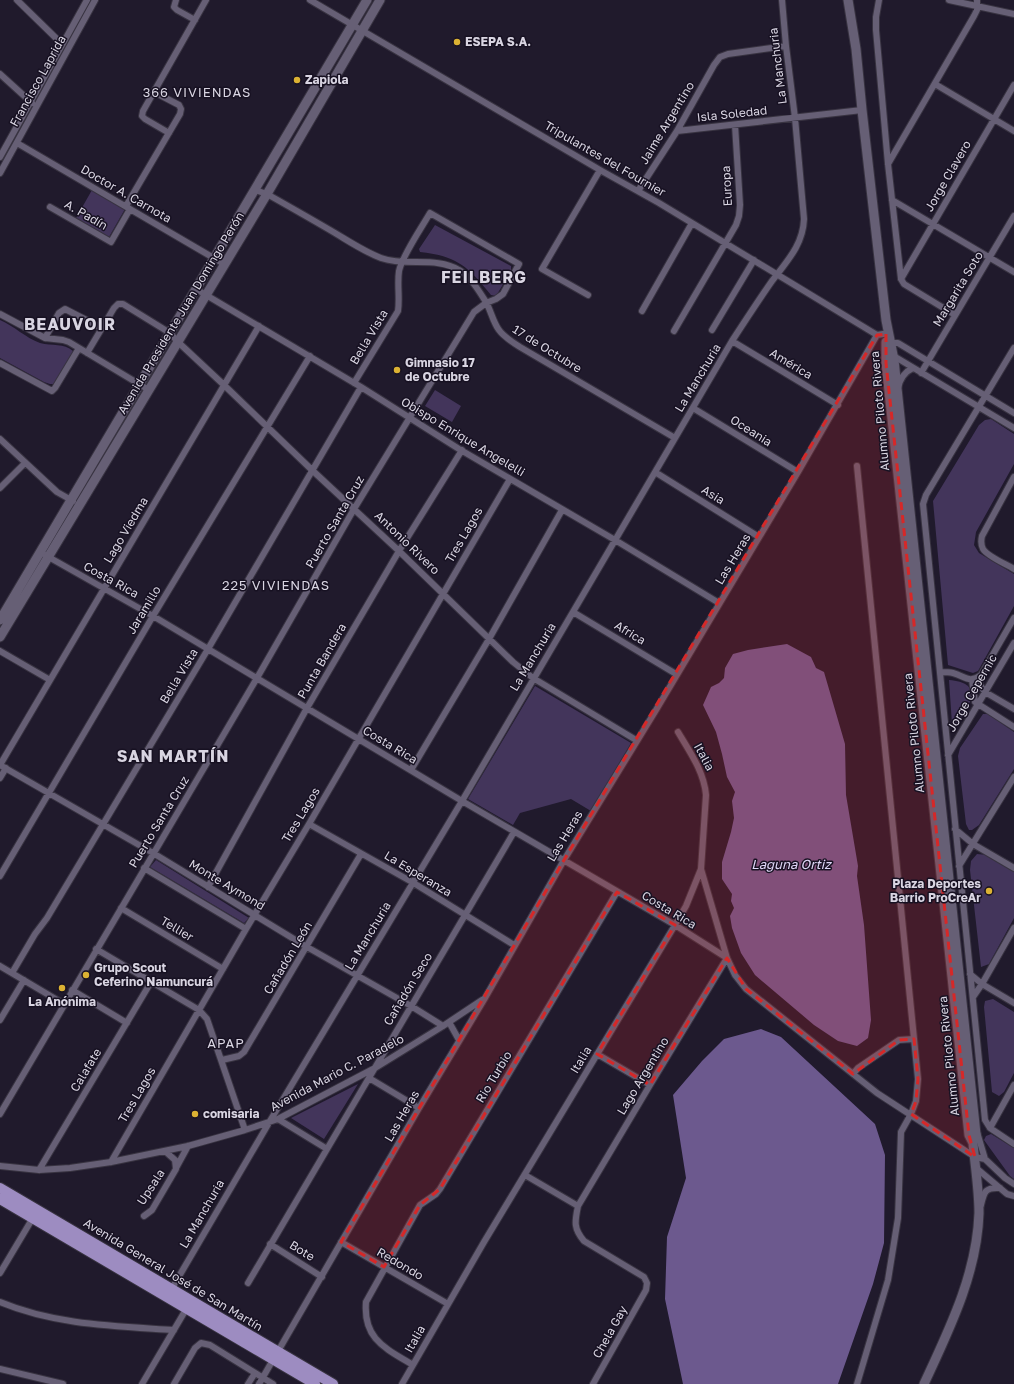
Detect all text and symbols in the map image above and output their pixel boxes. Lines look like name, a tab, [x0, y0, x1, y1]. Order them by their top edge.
street label: La Manchuria	[765, 27, 790, 105]
street label: Francisco Laprida	[6, 33, 69, 129]
place label: ESEPA S.A.	[465, 34, 531, 49]
marker: ESEPA S.A.	[452, 37, 462, 47]
place label: Zapiola	[305, 72, 348, 87]
marker: Zapiola	[292, 75, 302, 85]
street label: Jaime Argentino	[636, 79, 697, 167]
district label: 366 VIVIENDAS	[143, 84, 251, 100]
street label: Isla Soledad	[696, 102, 768, 125]
street label: Tripulantes del Fournier	[542, 118, 669, 200]
street label: Jorge Clavero	[921, 138, 974, 214]
street label: Doctor A. Carnota	[78, 161, 174, 226]
street label: Europa	[718, 165, 735, 207]
street label: A. Padín	[62, 196, 110, 233]
street label: Avenida Presidente Juan Domingo Perón	[114, 209, 247, 417]
street label: Margarita Soto	[929, 248, 986, 329]
district label: FEILBERG	[441, 267, 527, 287]
street label: Bella Vista	[346, 306, 391, 367]
district label: BEAUVOIR	[24, 314, 116, 334]
street label: 17 de Octubre	[510, 321, 585, 376]
street label: La Manchuria	[671, 341, 724, 415]
street label: América	[767, 345, 815, 382]
street label: Alumno Piloto Rivera	[867, 350, 892, 472]
place label: Gimnasio 17 de Octubre	[405, 355, 475, 384]
marker: Gimnasio 17 de Octubre	[392, 365, 402, 375]
street label: Obispo Enrique Angelelli	[399, 394, 528, 480]
street label: Oceania	[728, 412, 775, 449]
street label: Puerto Santa Cruz	[302, 473, 367, 571]
street label: Asia	[699, 482, 728, 507]
street label: Lago Viedma	[100, 494, 151, 565]
street label: Tres Lagos	[442, 504, 486, 565]
street label: Antonio Rivero	[372, 508, 443, 577]
street label: Las Heras	[711, 530, 754, 587]
street label: Costa Rica	[81, 558, 142, 601]
district label: 225 VIVIENDAS	[222, 577, 330, 593]
street label: Jaramillo	[123, 583, 164, 636]
street label: Africa	[612, 618, 648, 648]
street label: Punta Bandera	[294, 620, 349, 701]
street label: La Manchuria	[506, 620, 559, 694]
street label: Bella Vista	[156, 645, 201, 706]
street label: Jorge Cepernic	[943, 651, 1000, 734]
street label: Alumno Piloto Rivera	[900, 672, 927, 794]
street label: Costa Rica	[360, 722, 420, 767]
street label: Italia	[691, 740, 718, 773]
district label: SAN MARTÍN	[117, 746, 229, 766]
street label: Puerto Santa Cruz	[125, 773, 192, 870]
street label: Tres Lagos	[278, 784, 323, 845]
street label: Las Heras	[543, 807, 586, 864]
street label: La Esperanza	[382, 847, 455, 900]
street label: Monte Aymond	[186, 856, 268, 913]
water label: Laguna Ortiz	[751, 856, 832, 872]
place label: Plaza Deportes Barrio ProCreAr	[890, 876, 981, 905]
marker: Plaza Deportes Barrio ProCreAr	[984, 886, 994, 896]
street label: Costa Rica	[639, 887, 699, 932]
street label: La Manchuria	[341, 899, 394, 973]
street label: Tellier	[158, 913, 197, 944]
street label: Cañadón León	[260, 919, 315, 997]
street label: Cañadón Seco	[380, 950, 435, 1028]
place label: Grupo Scout Ceferino Namuncurá	[94, 960, 213, 989]
marker: Grupo Scout Ceferino Namuncurá	[81, 970, 91, 980]
marker: La Anónima	[57, 983, 67, 993]
place label: La Anónima	[28, 994, 96, 1009]
street label: Alumno Piloto Rivera	[935, 995, 962, 1117]
street label: Avenida Mario C. Paradelo	[267, 1031, 406, 1114]
street label: Lago Argentino	[613, 1034, 672, 1117]
district label: APAP	[207, 1035, 245, 1051]
street label: Italia	[567, 1043, 595, 1076]
street label: Calafate	[67, 1045, 104, 1094]
street label: Rio Turbio	[472, 1048, 515, 1105]
street label: Tres Lagos	[115, 1064, 159, 1125]
street label: Las Heras	[381, 1087, 422, 1144]
place label: comisaria	[203, 1106, 260, 1121]
marker: comisaria	[190, 1109, 200, 1119]
street label: Upsala	[133, 1166, 168, 1208]
street label: La Manchuria	[176, 1177, 227, 1251]
street label: Avenida General José de San Martín	[81, 1215, 266, 1334]
street label: Bote	[287, 1237, 318, 1264]
street label: Redondo	[374, 1244, 426, 1283]
street label: Chela Gay	[589, 1303, 630, 1361]
street label: Italia	[401, 1322, 428, 1355]

